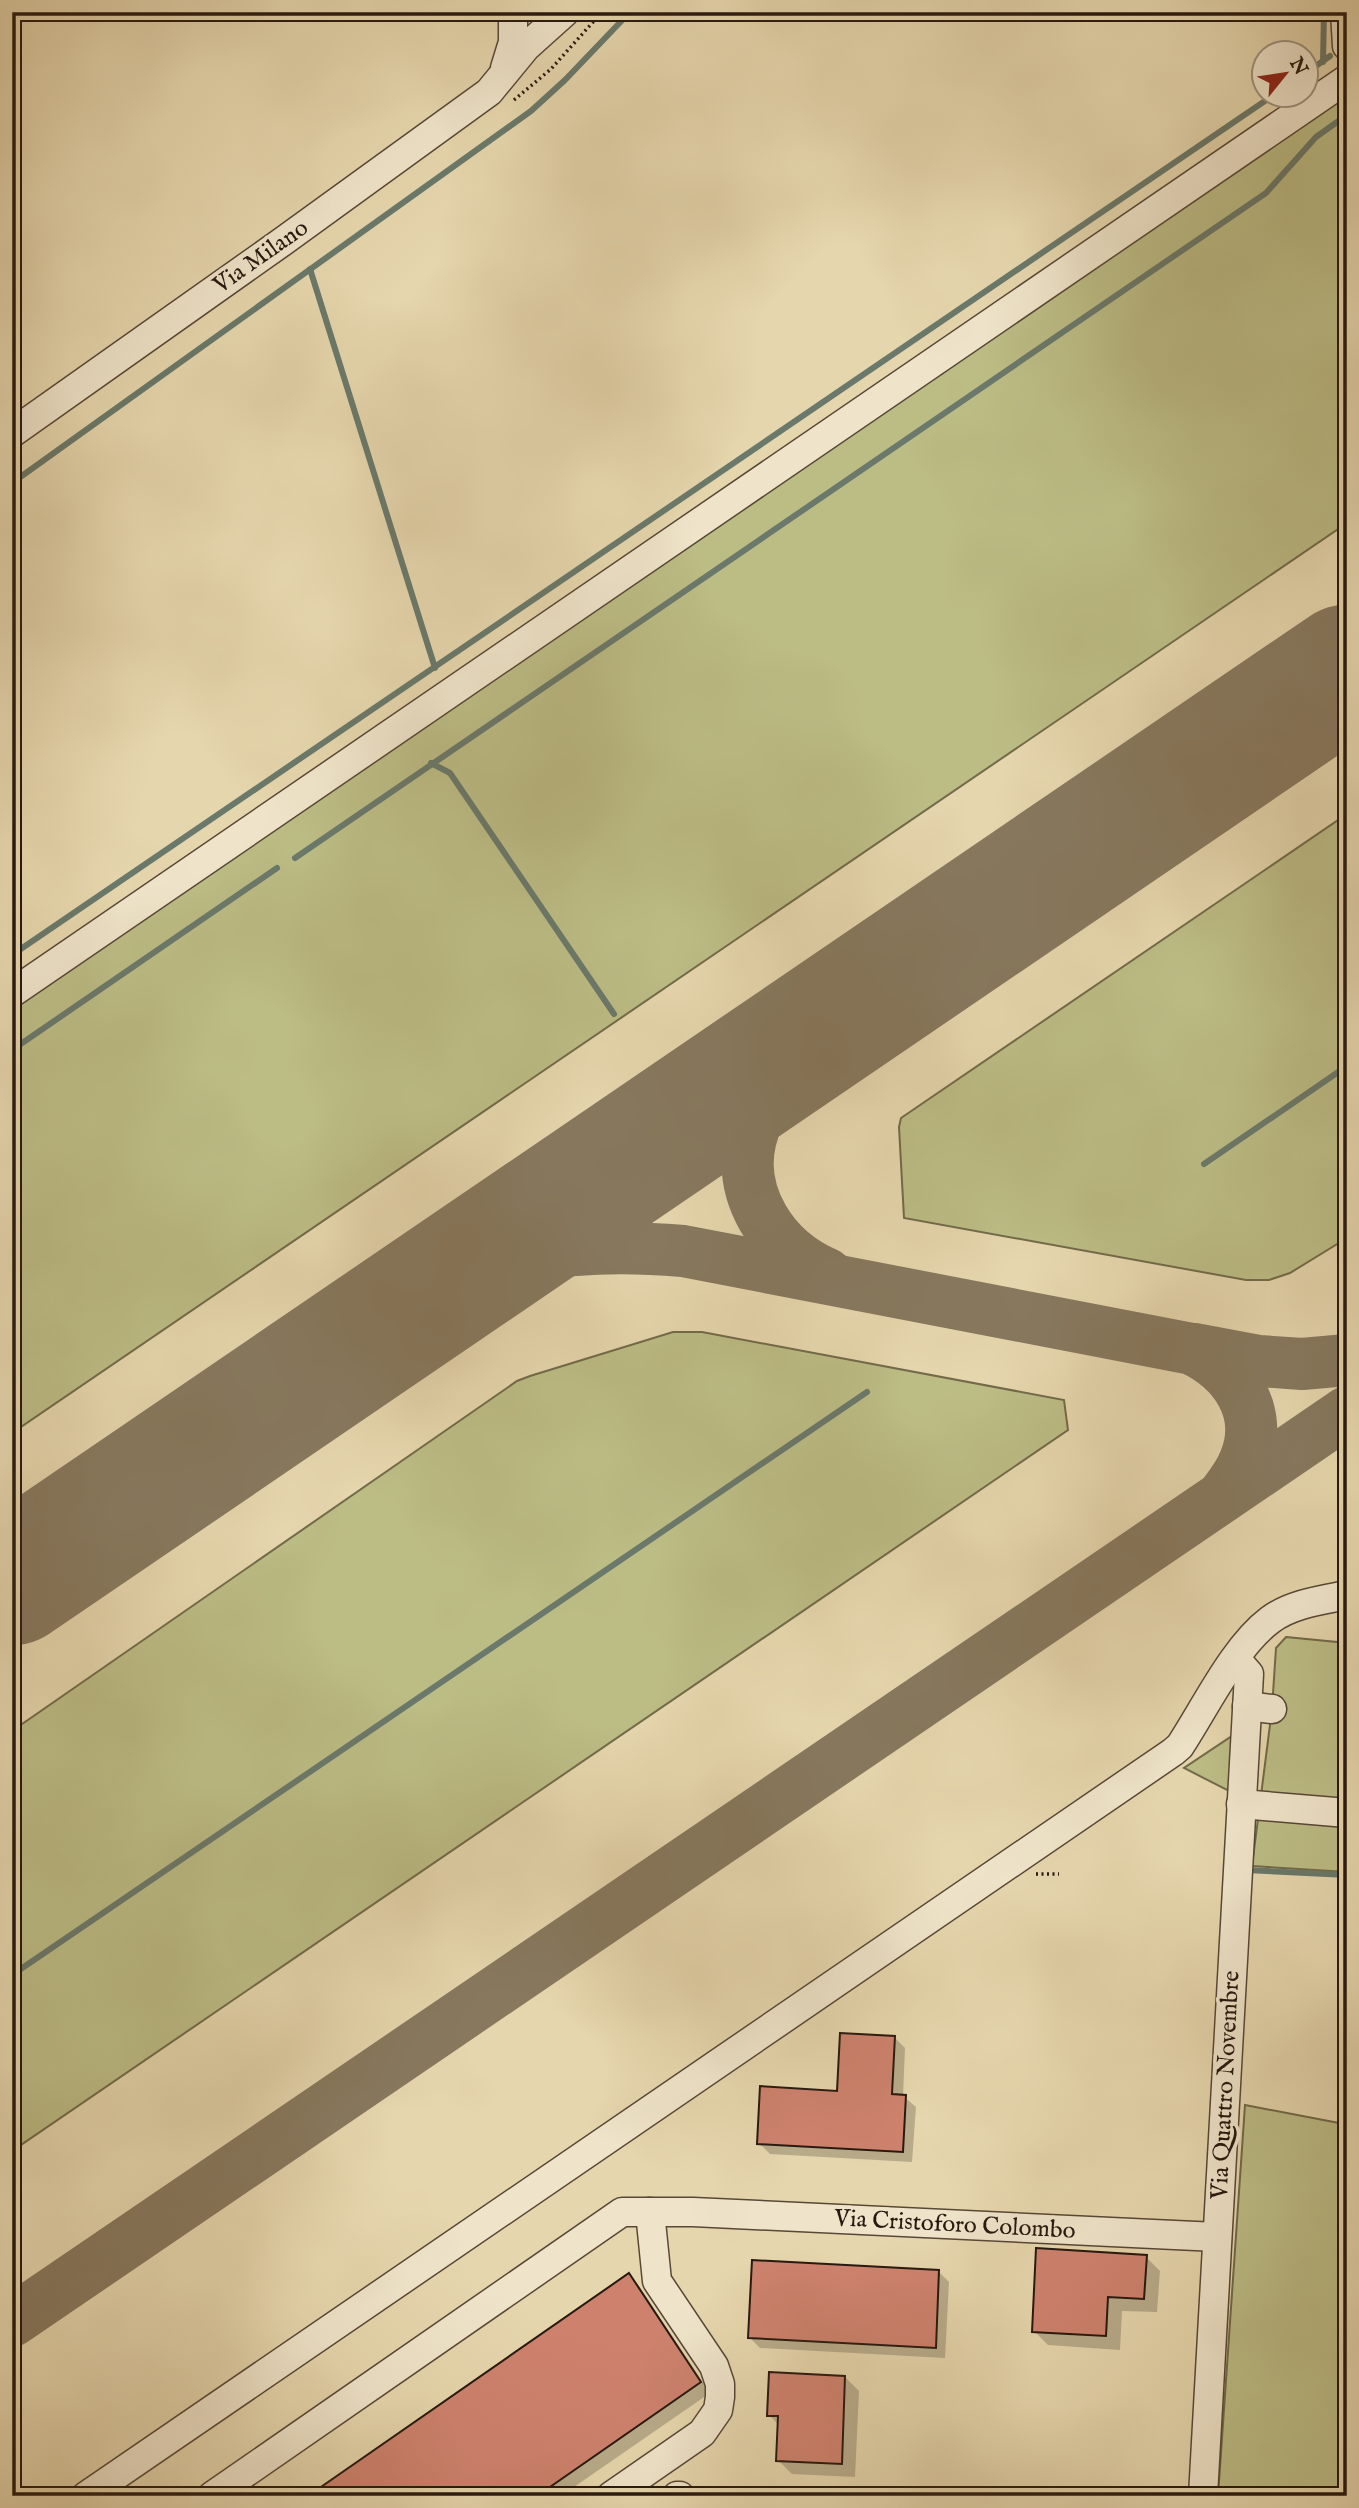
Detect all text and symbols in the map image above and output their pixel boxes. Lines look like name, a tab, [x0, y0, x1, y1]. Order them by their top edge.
north arrow	[1250, 38, 1320, 108]
text: N	[1283, 53, 1313, 80]
street label: Via Milano	[206, 213, 315, 302]
street label: Via Quattro Novembre	[1204, 1970, 1247, 2201]
street label: Via Cristoforo Colombo	[833, 2203, 1076, 2247]

